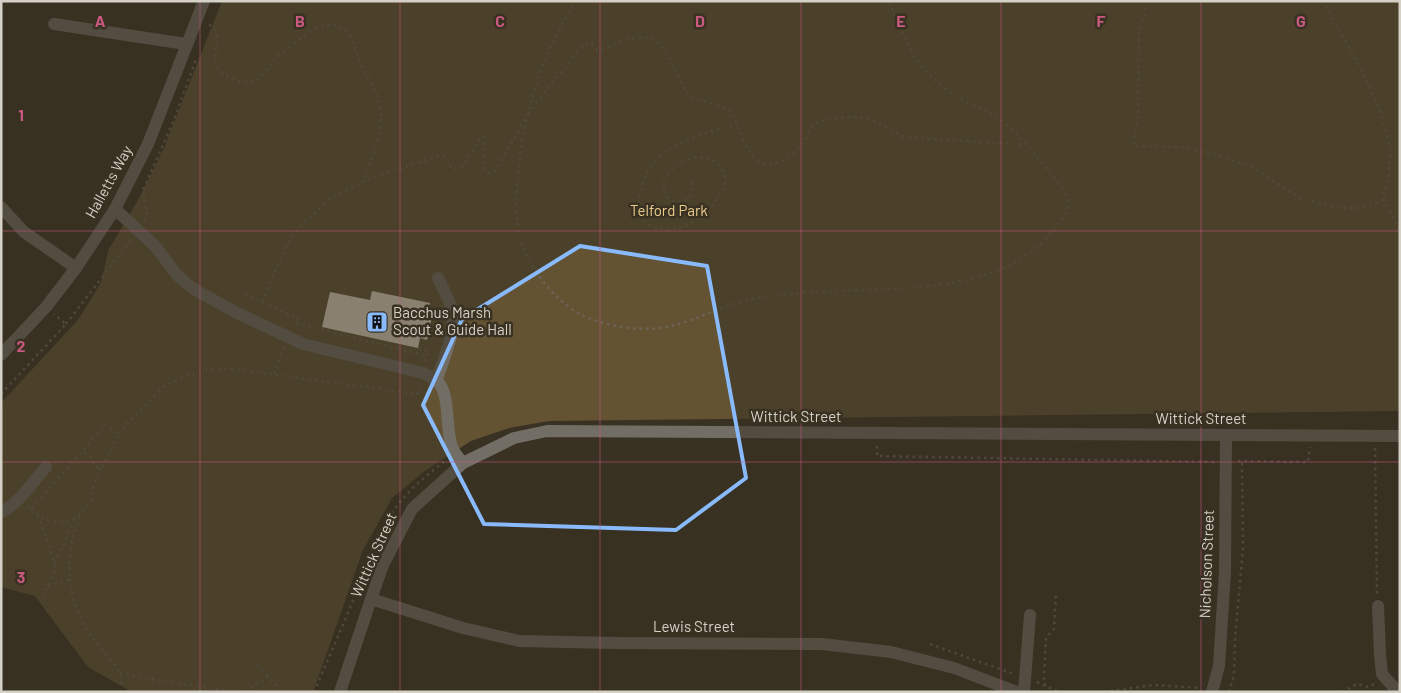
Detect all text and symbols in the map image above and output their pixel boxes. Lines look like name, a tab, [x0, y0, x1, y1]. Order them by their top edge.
text: A	[95, 11, 106, 30]
text: B	[295, 11, 305, 30]
text: C	[495, 11, 505, 30]
text: D	[695, 11, 705, 30]
text: E	[896, 11, 906, 30]
text: F	[1097, 11, 1106, 30]
text: G	[1296, 11, 1306, 30]
text: 1	[18, 105, 24, 124]
street label: Halletts Way	[81, 142, 136, 221]
park label: Telford Park	[630, 201, 708, 219]
place label: Bacchus Marsh Scout & Guide Hall	[393, 303, 512, 338]
building icon: Bacchus Marsh Scout & Guide Hall	[365, 310, 389, 334]
text: 2	[17, 336, 26, 355]
street label: Wittick Street	[750, 407, 842, 425]
street label: Wittick Street	[1155, 409, 1247, 427]
street label: Wittick Street	[346, 509, 400, 600]
street label: Nicholson Street	[1195, 509, 1217, 619]
text: 3	[17, 567, 25, 586]
street label: Lewis Street	[653, 617, 735, 635]

